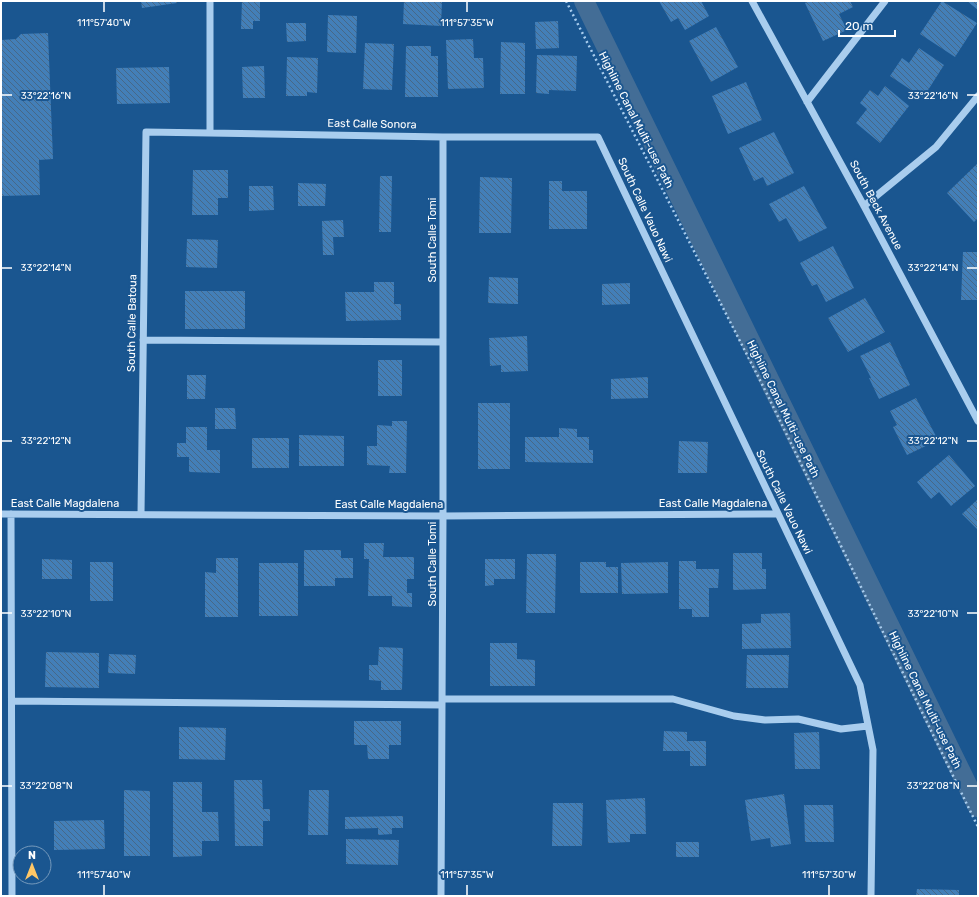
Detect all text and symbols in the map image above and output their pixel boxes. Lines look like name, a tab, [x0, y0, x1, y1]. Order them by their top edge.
scale bar	[839, 12, 895, 38]
text: 111°57'40"W	[77, 17, 131, 29]
text: 111°57'35"W	[440, 17, 494, 29]
text: 20 m	[845, 19, 873, 33]
street label: Highline Canal Multi-use Path	[596, 50, 676, 190]
text: 33°22'16"N	[21, 90, 71, 102]
text: 33°22'16"N	[908, 90, 958, 102]
street label: East Calle Sonora	[327, 117, 417, 131]
street label: South Calle Vauo Nawi	[615, 155, 675, 265]
street label: South Beck Avenue	[847, 158, 905, 252]
street label: South Calle Tomi	[426, 198, 439, 282]
text: 33°22'14"N	[21, 262, 71, 274]
text: 33°22'14"N	[908, 262, 958, 274]
street label: South Calle Batoua	[125, 274, 139, 372]
street label: Highline Canal Multi-use Path	[744, 338, 822, 480]
text: 33°22'12"N	[21, 435, 71, 447]
text: 33°22'12"N	[908, 435, 958, 447]
street label: South Calle Vauo Nawi	[753, 448, 815, 556]
street label: East Calle Magdalena	[11, 497, 119, 510]
street label: East Calle Magdalena	[659, 497, 767, 510]
street label: East Calle Magdalena	[335, 498, 443, 511]
street label: South Calle Tomi	[426, 522, 439, 606]
text: 33°22'10"N	[20, 608, 72, 620]
text: 33°22'10"N	[907, 608, 959, 620]
street label: Highline Canal Multi-use Path	[886, 629, 964, 771]
text: 33°22'08"N	[19, 780, 73, 792]
text: 33°22'08"N	[906, 780, 960, 792]
north arrow	[12, 845, 52, 885]
text: N	[28, 849, 36, 862]
text: 111°57'40"W	[77, 869, 131, 881]
text: 111°57'35"W	[440, 869, 494, 881]
text: 111°57'30"W	[802, 869, 856, 881]

